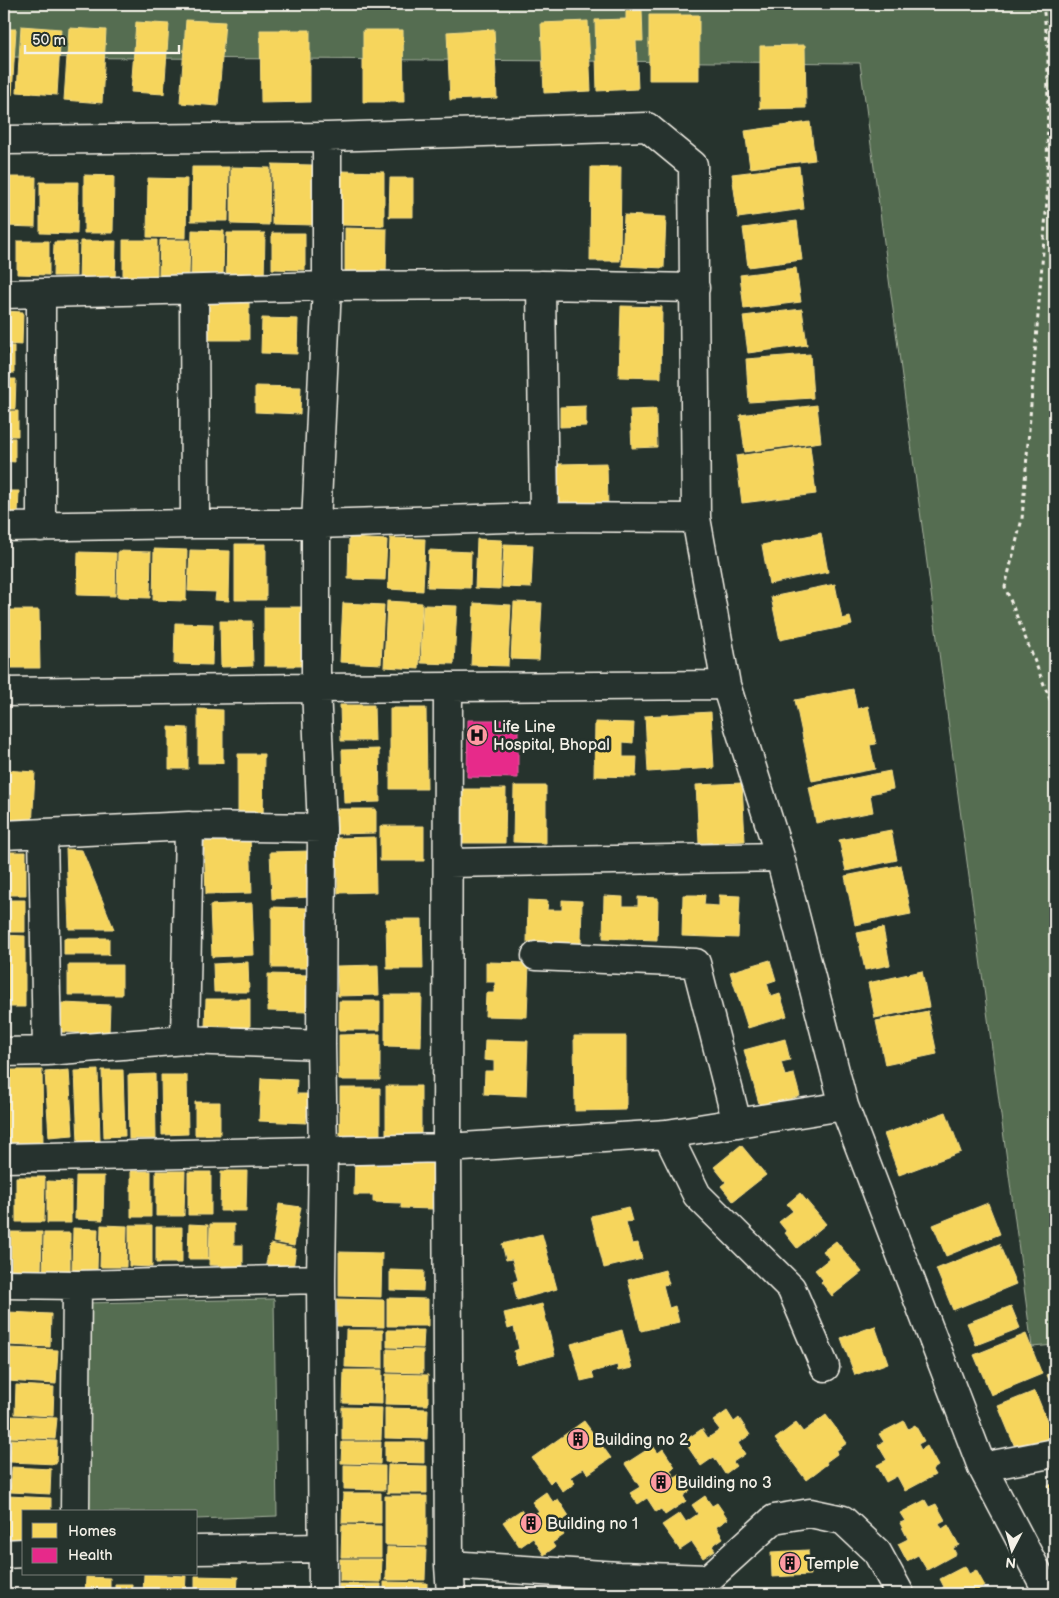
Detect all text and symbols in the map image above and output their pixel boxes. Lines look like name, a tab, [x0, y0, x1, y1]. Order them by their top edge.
scale bar	[25, 22, 179, 54]
text: 50 m	[32, 31, 66, 50]
place label: Life Line Hospital, Bhopal	[493, 718, 610, 755]
hospital icon: Life Line Hospital, Bhopal	[465, 723, 489, 747]
building icon: Building no 2	[566, 1427, 590, 1451]
place label: Building no 2	[594, 1431, 689, 1450]
building icon: Building no 3	[649, 1470, 673, 1494]
place label: Building no 3	[677, 1474, 772, 1493]
legend	[22, 1510, 198, 1576]
building icon: Building no 1	[519, 1511, 543, 1535]
place label: Building no 1	[547, 1515, 638, 1534]
text: Homes	[68, 1522, 117, 1541]
north arrow	[986, 1526, 1036, 1576]
text: Health	[68, 1546, 113, 1565]
building icon: Temple	[778, 1551, 802, 1575]
text: N	[1005, 1553, 1017, 1571]
place label: Temple	[806, 1555, 859, 1574]

